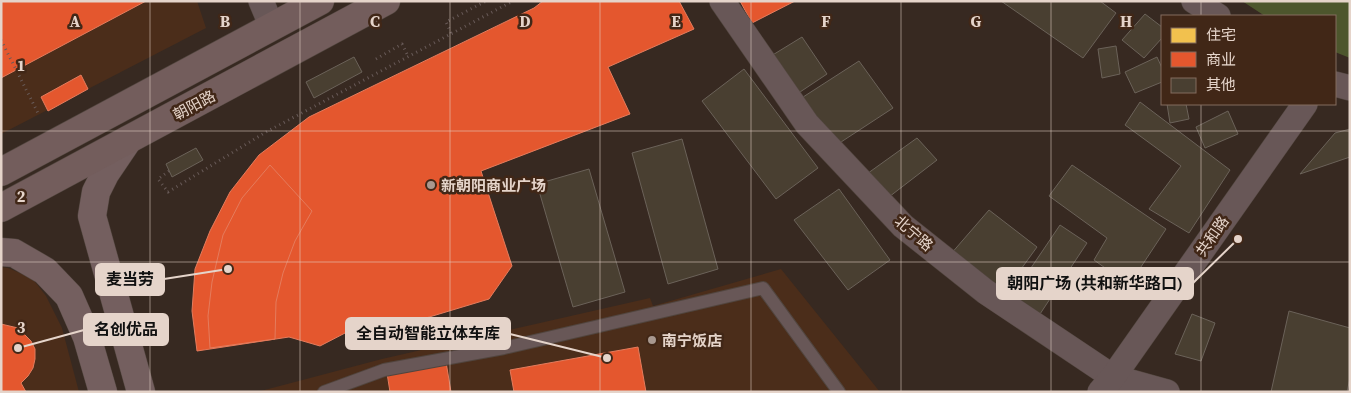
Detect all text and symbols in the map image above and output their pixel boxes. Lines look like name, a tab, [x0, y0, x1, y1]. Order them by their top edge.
text: A	[70, 10, 81, 32]
text: B	[220, 10, 231, 32]
text: C	[370, 10, 380, 32]
text: D	[519, 10, 531, 32]
text: E	[671, 10, 681, 32]
text: F	[821, 10, 831, 32]
text: G	[971, 10, 982, 32]
text: H	[1120, 10, 1132, 32]
legend	[1161, 15, 1336, 105]
text: 住宅	[1206, 24, 1236, 45]
text: 商业	[1206, 49, 1236, 70]
text: 1	[17, 54, 25, 76]
text: 其他	[1206, 74, 1236, 95]
street label: 朝阳路	[169, 85, 219, 125]
place label: 新朝阳商业广场	[441, 175, 546, 196]
marker: 新朝阳商业广场	[425, 179, 437, 191]
text: 2	[17, 185, 26, 207]
street label: 北宁路	[890, 210, 938, 256]
street label: 共和路	[1190, 212, 1234, 260]
callout: 麦当劳	[96, 264, 164, 295]
text: 麦当劳	[106, 268, 154, 290]
callout: 朝阳广场 (共和新华路口)	[997, 268, 1193, 299]
text: 朝阳广场 (共和新华路口)	[1007, 272, 1183, 294]
callout: 名创优品	[84, 314, 168, 345]
text: 3	[17, 316, 26, 338]
text: 名创优品	[94, 318, 158, 340]
callout: 全自动智能立体车库	[346, 318, 510, 349]
text: 全自动智能立体车库	[356, 322, 500, 344]
place label: 南宁饭店	[662, 330, 722, 351]
marker: 南宁饭店	[646, 334, 658, 346]

